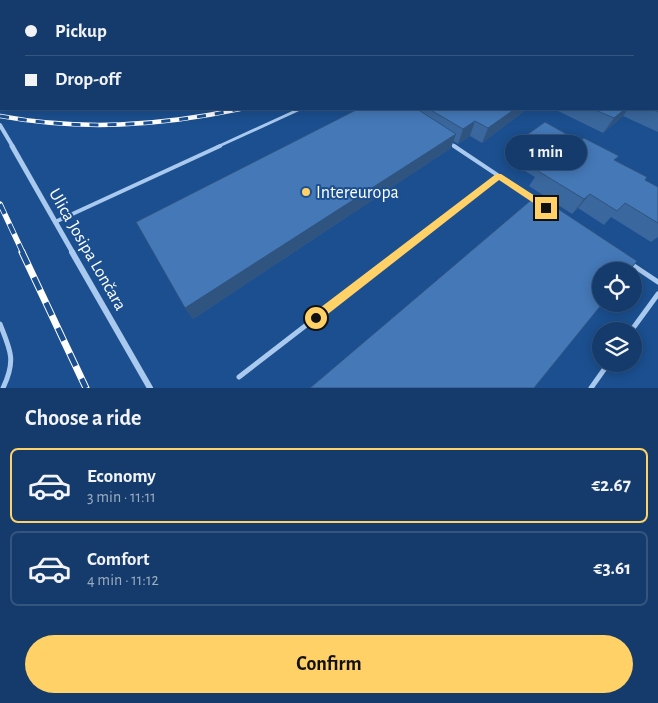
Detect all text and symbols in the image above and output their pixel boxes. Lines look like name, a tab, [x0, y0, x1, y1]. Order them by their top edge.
text: Pickup	[55, 22, 107, 41]
text: Drop-off	[55, 70, 120, 89]
callout: 1 min	[505, 136, 587, 170]
text: 1 min	[529, 144, 563, 160]
place label: Intereuropa	[316, 184, 399, 202]
street label: Ulica Josipa Lončara	[45, 185, 129, 314]
marker: Intereuropa	[300, 186, 312, 198]
route end	[535, 197, 557, 219]
map controls	[592, 262, 642, 372]
button: locate	[592, 262, 642, 312]
route start	[305, 307, 327, 329]
button: layers	[592, 322, 642, 372]
text: Choose a ride	[25, 407, 141, 429]
icon: car	[27, 463, 72, 508]
text: Economy	[87, 467, 156, 486]
text: €2.67	[591, 476, 631, 495]
text: 3 min · 11:11	[87, 489, 156, 505]
icon: car	[27, 546, 72, 591]
text: Comfort	[87, 550, 149, 569]
text: €3.61	[594, 559, 631, 578]
text: 4 min · 11:12	[87, 572, 159, 588]
button: Confirm	[25, 635, 633, 693]

